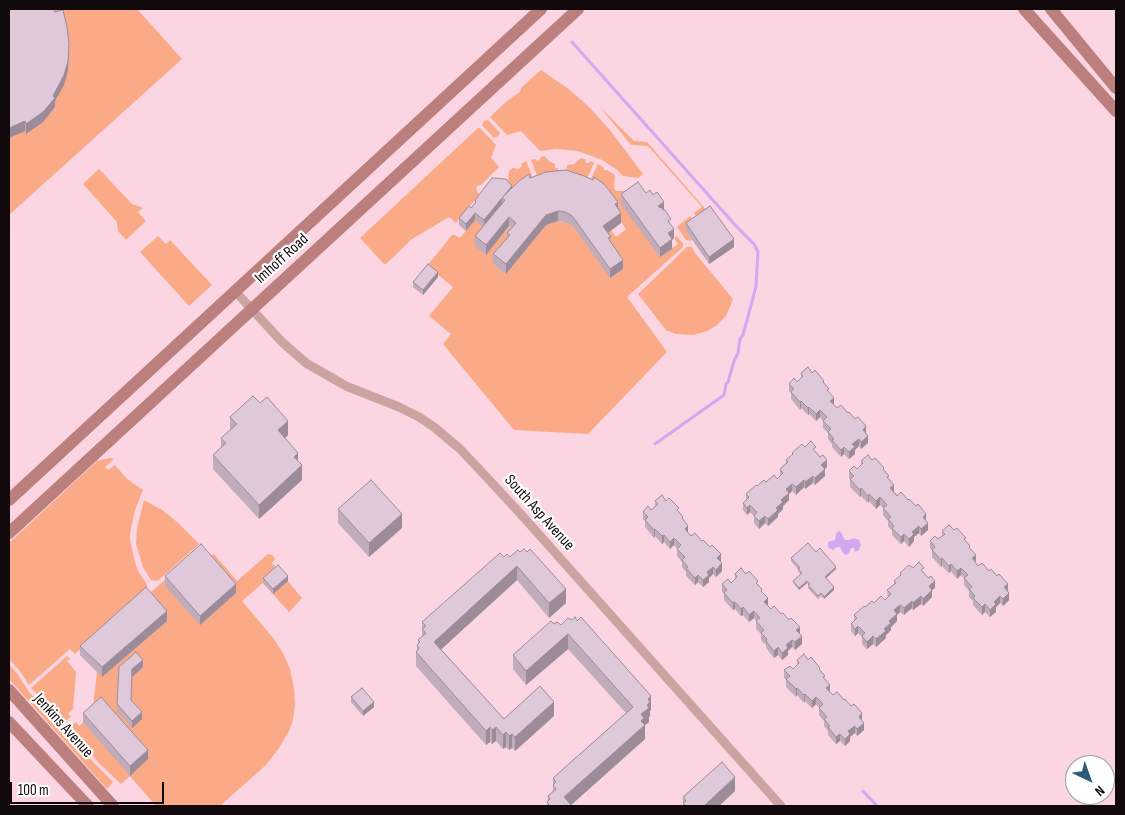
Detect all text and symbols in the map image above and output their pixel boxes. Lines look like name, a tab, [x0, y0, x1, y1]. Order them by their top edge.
street label: Imhoff Road	[251, 230, 313, 288]
street label: South Asp Avenue	[500, 471, 578, 555]
street label: Jenkins Avenue	[29, 690, 97, 762]
north arrow	[1065, 755, 1115, 805]
scale bar	[12, 772, 166, 804]
text: 100 m	[18, 781, 49, 800]
text: N	[1091, 782, 1108, 800]

